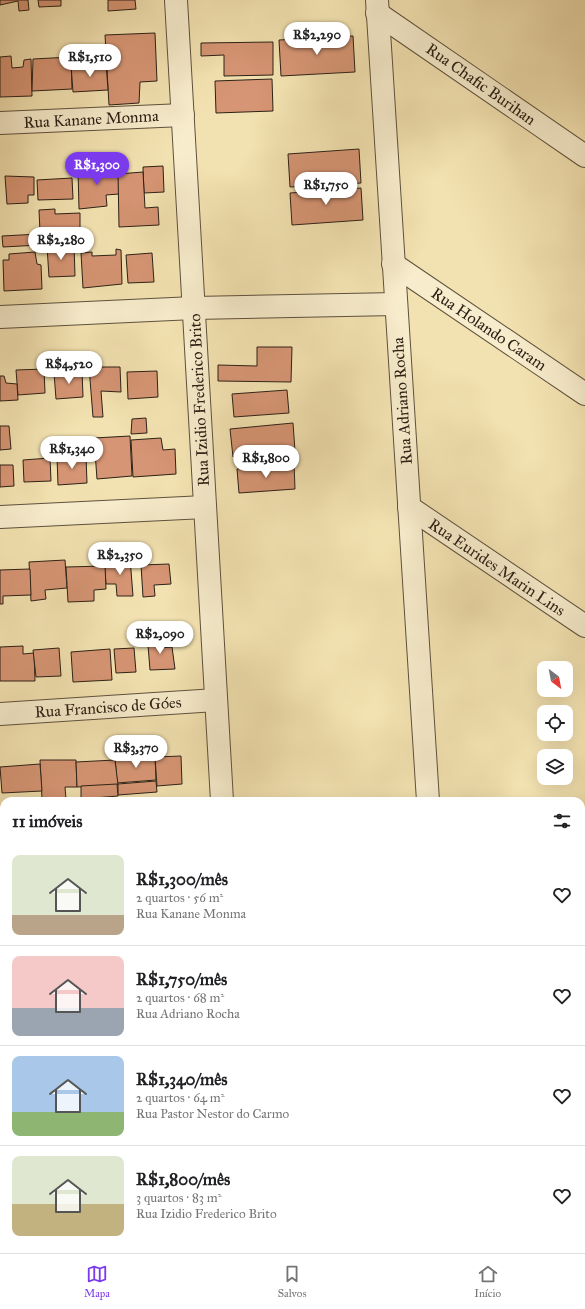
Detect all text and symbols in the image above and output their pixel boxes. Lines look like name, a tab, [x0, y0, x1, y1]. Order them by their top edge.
pin: R$2,290	[280, 22, 354, 56]
text: R$2,290	[293, 27, 341, 43]
street label: Rua Chafic Burihan	[422, 39, 540, 129]
pin: R$1,510	[53, 44, 127, 78]
text: R$1,510	[68, 49, 112, 65]
street label: Rua Kanane Monma	[23, 106, 159, 132]
pin: R$1,300	[60, 152, 134, 186]
text: R$1,300	[74, 157, 120, 173]
pin: R$1,750	[289, 172, 363, 206]
text: R$1,750	[303, 177, 349, 193]
pin: R$2,280	[24, 227, 98, 261]
text: R$2,280	[37, 232, 85, 248]
street label: Rua Holando Caram	[428, 283, 551, 375]
street label: Rua Izidio Frederico Brito	[185, 313, 213, 487]
street label: Rua Adriano Rocha	[388, 336, 416, 465]
pin: R$4,520	[32, 351, 106, 385]
text: R$4,520	[45, 356, 93, 372]
pin: R$1,340	[35, 436, 109, 470]
text: R$1,340	[49, 441, 95, 457]
pin: R$1,800	[229, 445, 303, 479]
text: R$1,800	[242, 450, 290, 466]
street label: Rua Eurides Marin Lins	[425, 514, 569, 620]
pin: R$2,350	[83, 542, 157, 576]
text: R$2,350	[97, 547, 143, 563]
pin: R$2,090	[123, 621, 197, 655]
text: R$2,090	[135, 626, 185, 642]
north arrow	[537, 661, 573, 697]
map controls	[537, 661, 573, 785]
street label: Rua Francisco de Góes	[34, 692, 182, 722]
button: locate	[537, 705, 573, 741]
pin: R$3,370	[99, 735, 173, 769]
text: R$3,370	[113, 740, 159, 756]
button: layers	[537, 749, 573, 785]
icon: filters	[551, 810, 573, 832]
text: 11 imóveis	[12, 811, 82, 832]
text: R$1,300/mês	[136, 869, 228, 890]
icon: home	[44, 871, 92, 919]
icon: heart	[551, 884, 573, 906]
text: 2 quartos · 56 m²	[136, 890, 223, 906]
text: Rua Kanane Monma	[136, 906, 246, 922]
text: R$1,750/mês	[136, 969, 227, 990]
icon: home	[44, 972, 92, 1020]
icon: heart	[551, 985, 573, 1007]
text: 2 quartos · 68 m²	[136, 990, 224, 1006]
text: Rua Adriano Rocha	[136, 1006, 240, 1022]
text: R$1,340/mês	[136, 1069, 228, 1090]
icon: home	[44, 1072, 92, 1120]
icon: heart	[551, 1085, 573, 1107]
text: 2 quartos · 64 m²	[136, 1090, 225, 1106]
text: Rua Pastor Nestor do Carmo	[136, 1106, 289, 1122]
text: R$1,800/mês	[136, 1169, 230, 1190]
icon: home	[44, 1172, 92, 1220]
icon: heart	[551, 1185, 573, 1207]
text: 3 quartos · 83 m²	[136, 1190, 222, 1206]
text: Rua Izidio Frederico Brito	[136, 1206, 277, 1222]
tab: Mapa	[84, 1263, 110, 1300]
tab: Salvos	[278, 1263, 306, 1300]
tab: Início	[474, 1263, 501, 1300]

